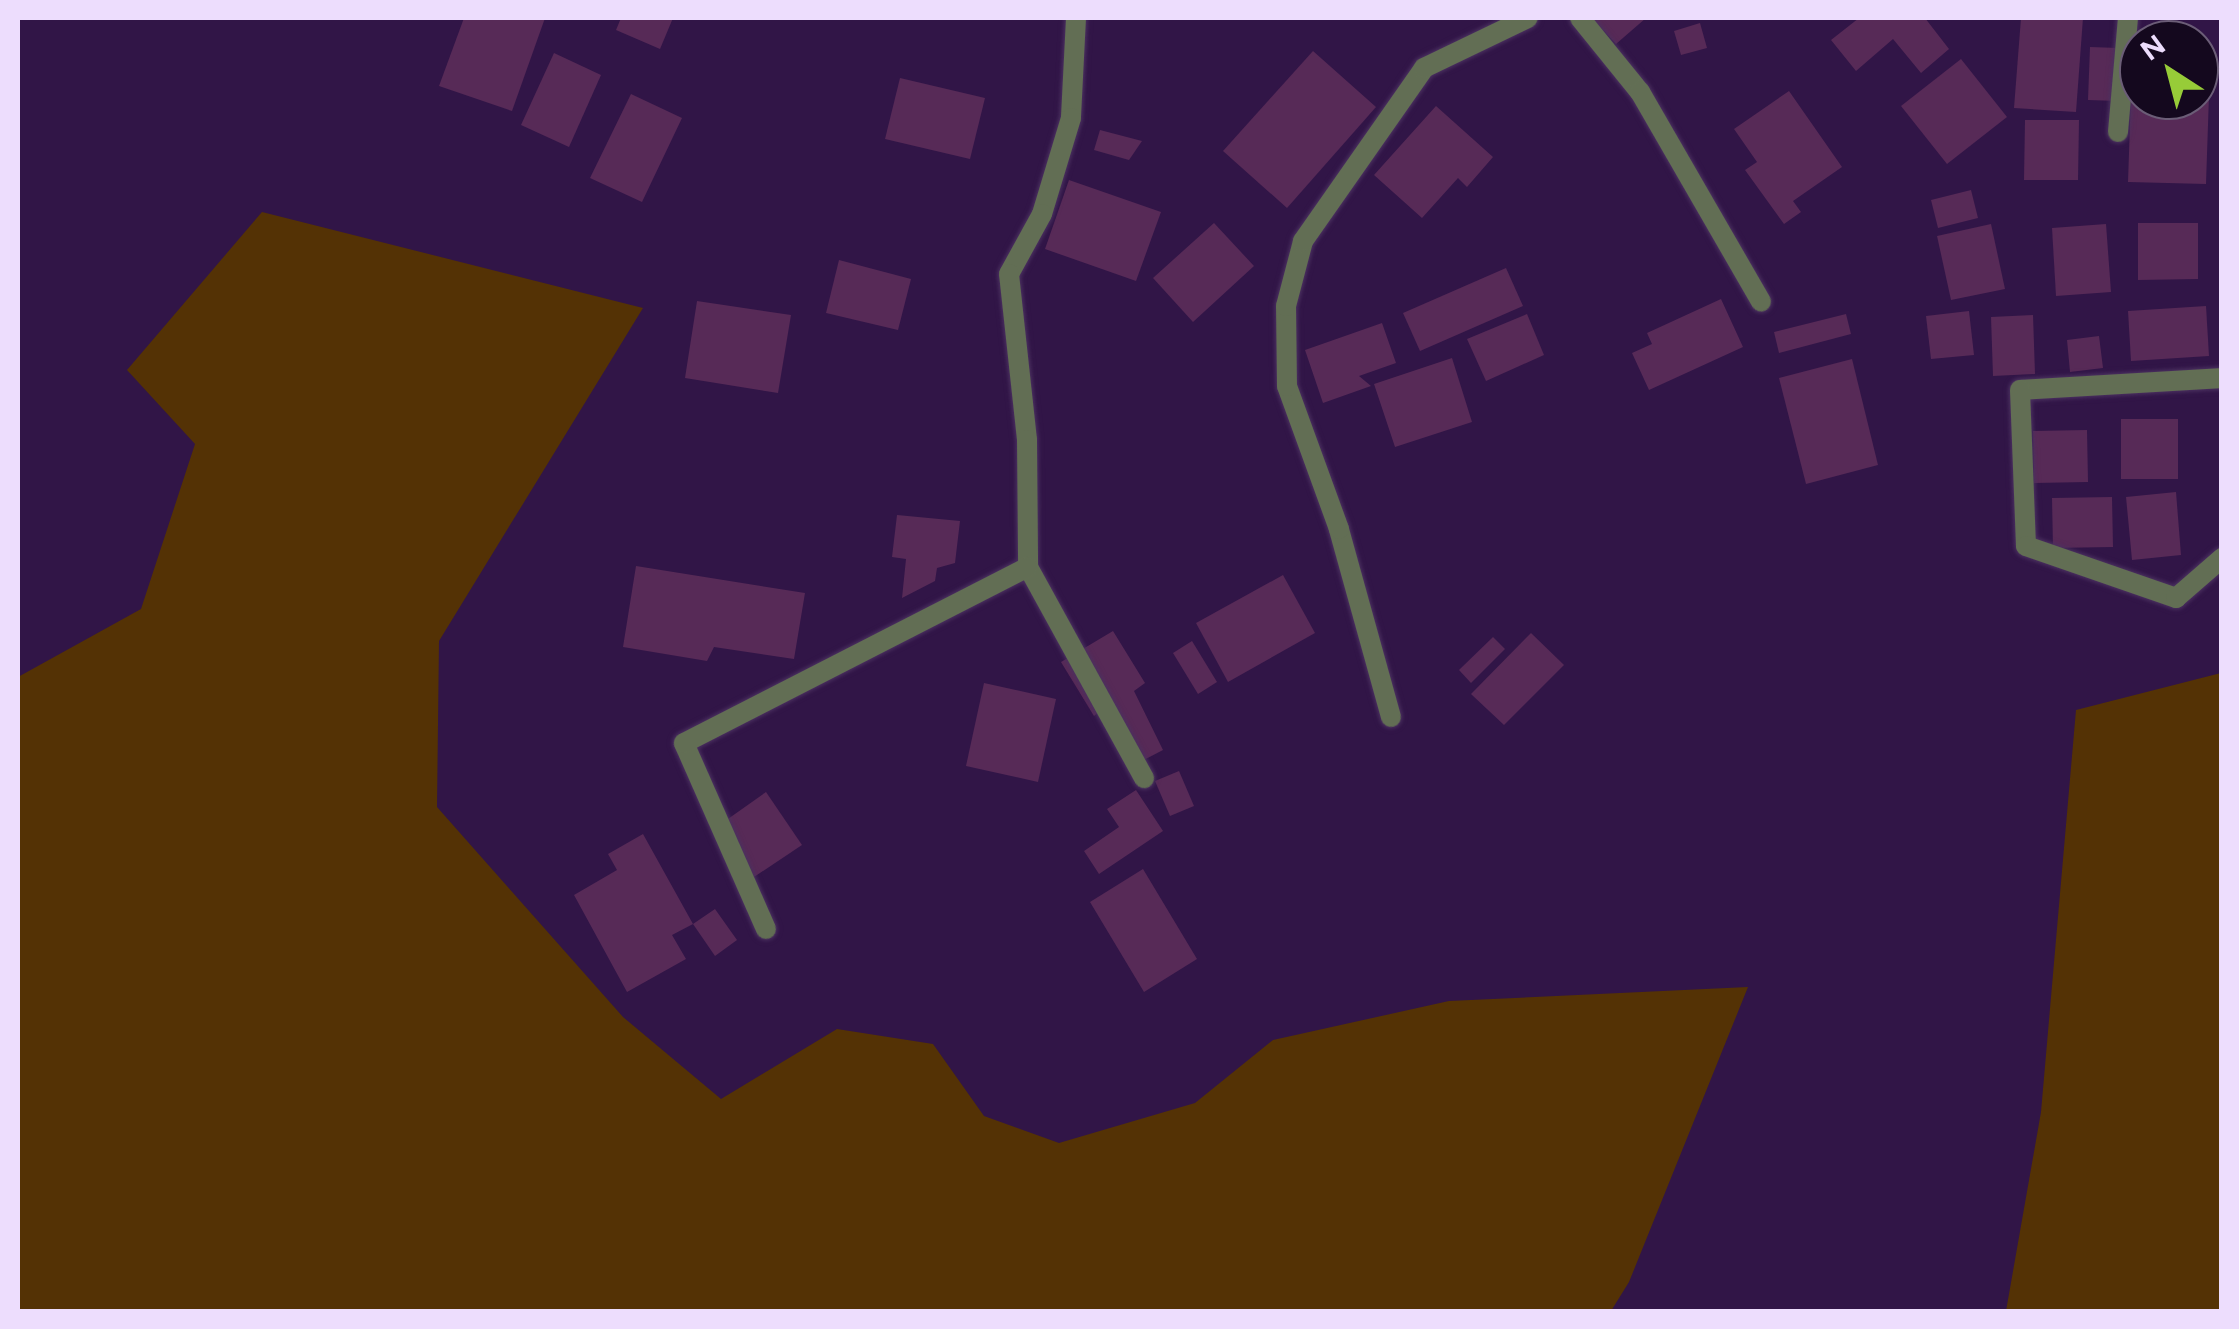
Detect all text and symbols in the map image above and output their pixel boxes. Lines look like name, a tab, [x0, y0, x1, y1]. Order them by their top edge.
north arrow	[2119, 20, 2219, 120]
text: N	[2134, 27, 2171, 67]

